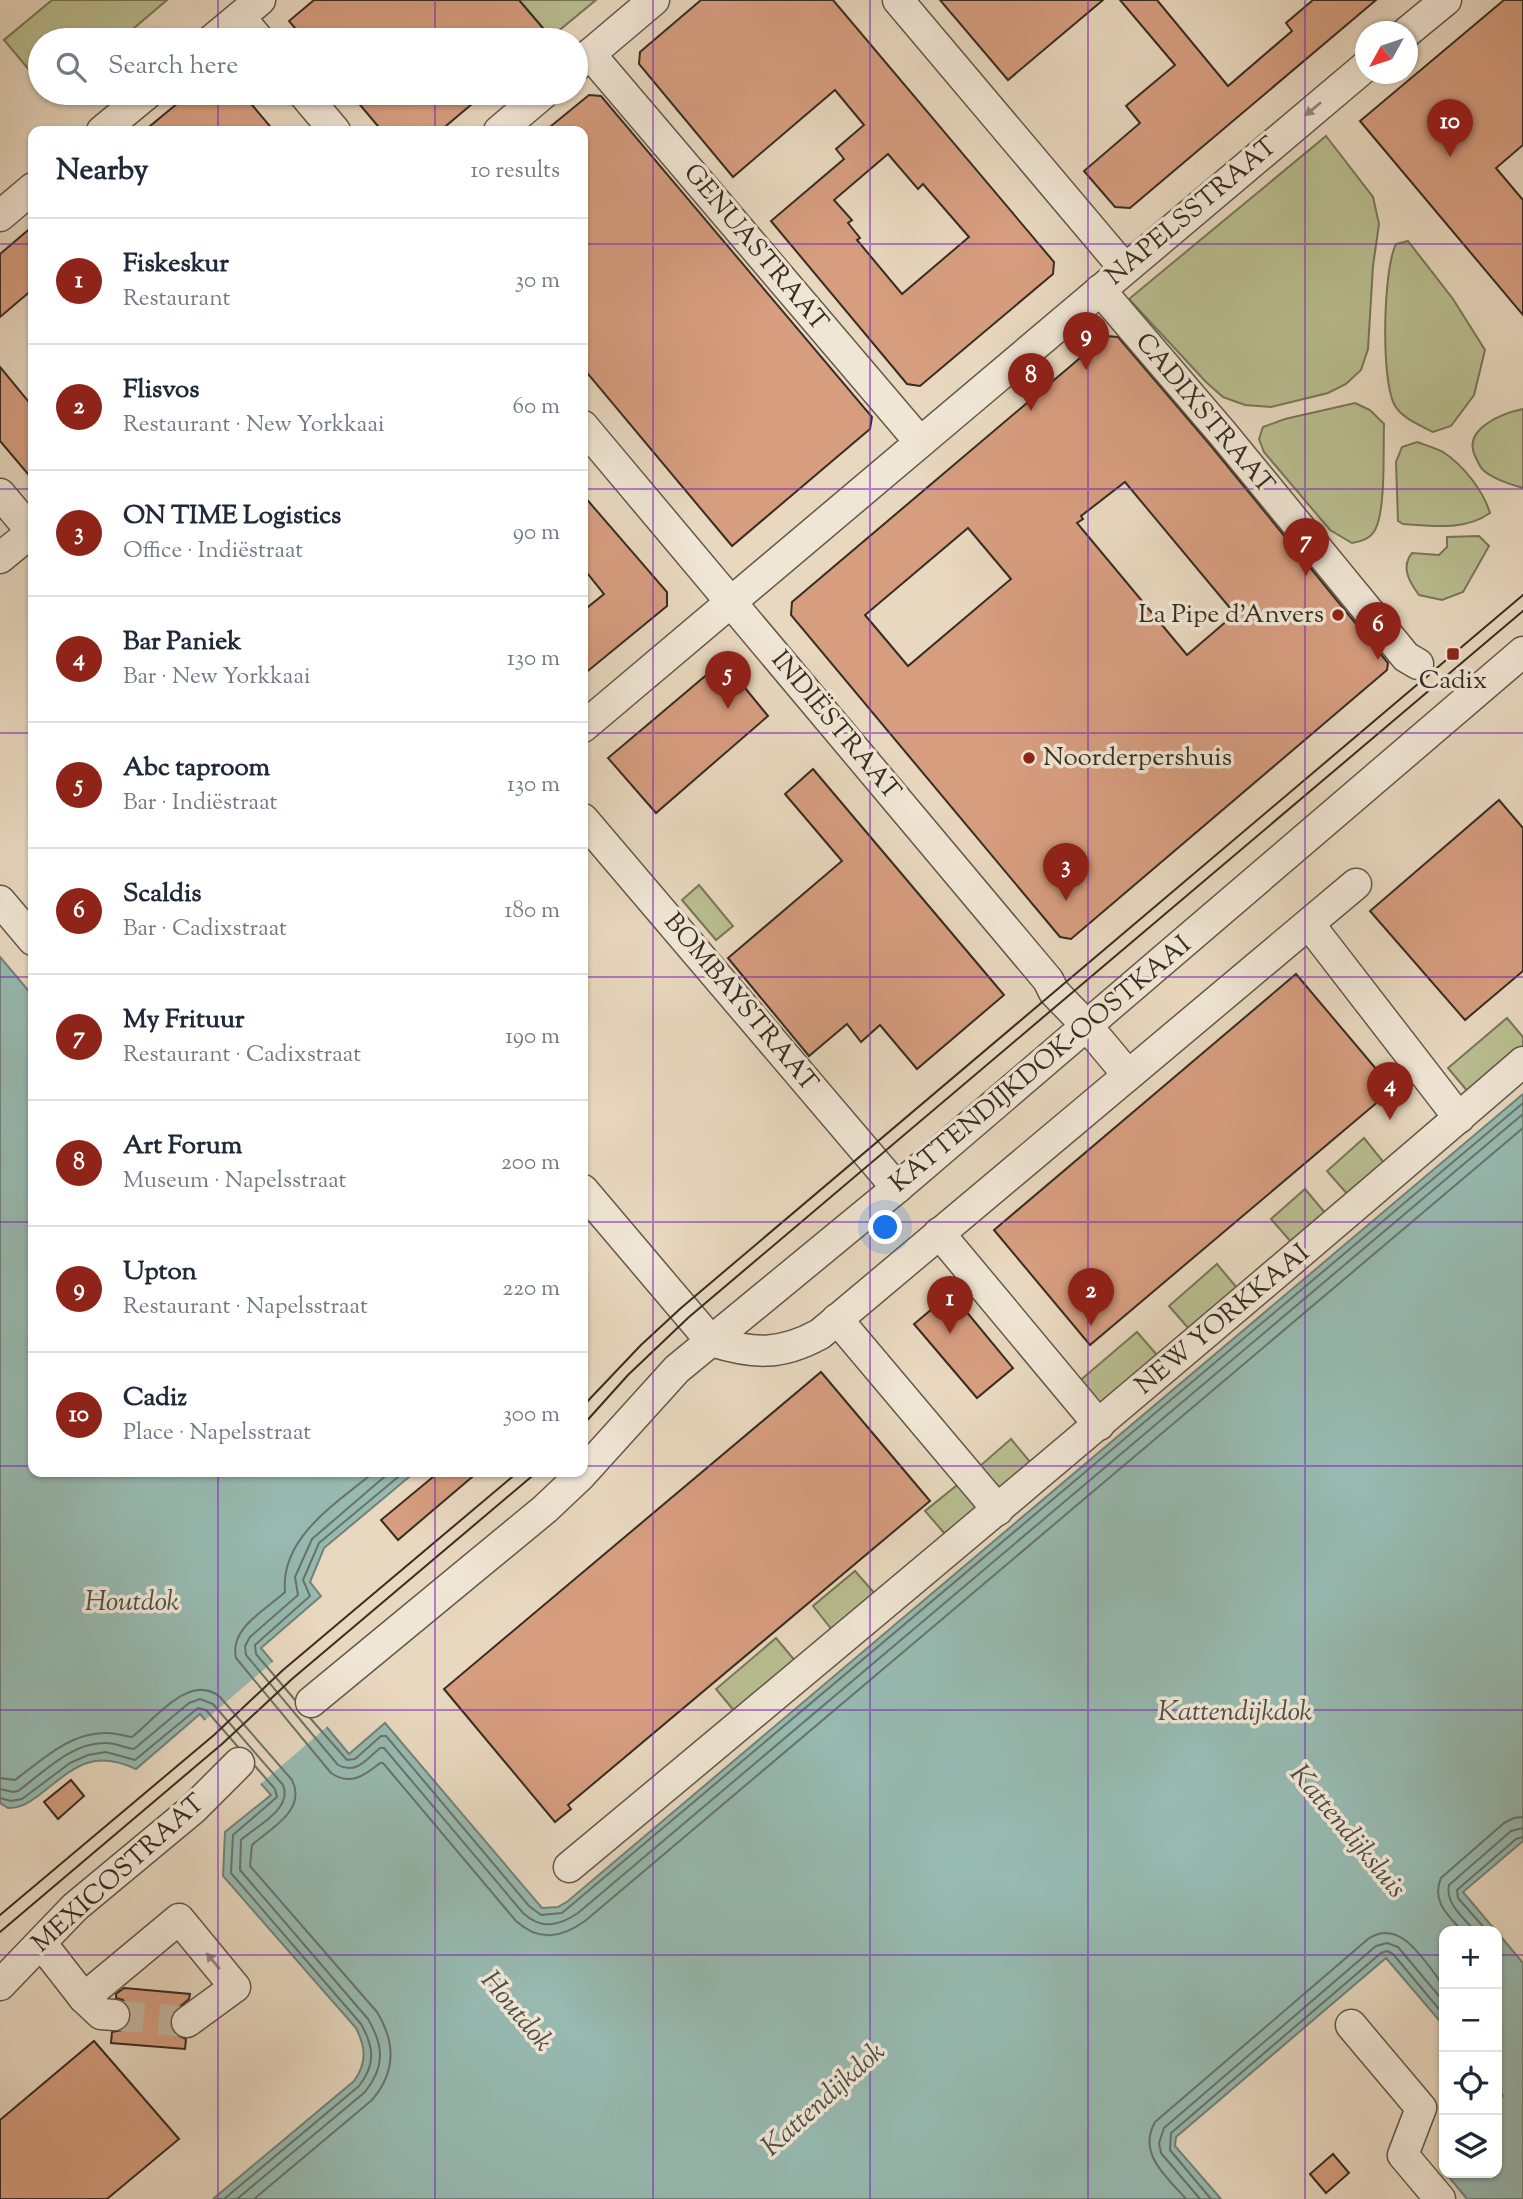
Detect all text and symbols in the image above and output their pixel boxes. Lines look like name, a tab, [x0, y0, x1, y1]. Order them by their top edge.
north arrow	[1355, 21, 1418, 84]
search box	[28, 28, 588, 105]
icon: search	[52, 48, 90, 86]
text: Search here	[108, 48, 238, 85]
pin: 10	[1427, 99, 1473, 157]
one-way arrow	[1304, 101, 1321, 116]
street label: NAPELSSTRAAT	[1098, 129, 1286, 295]
text: Nearby	[56, 150, 148, 193]
text: 10 results	[471, 155, 560, 188]
street label: GENUASTRAAT	[674, 156, 836, 340]
text: Fiskeskur	[123, 246, 229, 283]
text: 1	[75, 265, 83, 298]
text: 30 m	[515, 265, 560, 298]
text: Restaurant	[123, 283, 230, 316]
pin: 9	[1063, 312, 1109, 370]
street label: CADIXSTRAAT	[1126, 326, 1282, 502]
pin: 8	[1008, 353, 1054, 411]
text: Flisvos	[123, 372, 200, 409]
text: 2	[74, 391, 84, 424]
text: 60 m	[512, 391, 560, 424]
text: Restaurant · New Yorkkaai	[123, 409, 385, 442]
text: ON TIME Logistics	[123, 498, 341, 535]
text: 3	[74, 517, 84, 550]
text: 90 m	[513, 517, 560, 550]
pin: 7	[1283, 518, 1329, 576]
text: Office · Indiëstraat	[123, 535, 303, 568]
place label: La Pipe d'Anvers	[1138, 597, 1324, 634]
pin: 6	[1355, 602, 1401, 660]
marker: La Pipe d'Anvers	[1330, 607, 1346, 623]
text: Bar Paniek	[123, 624, 241, 661]
text: 4	[73, 643, 85, 676]
text: 130 m	[507, 643, 560, 676]
street label: INDIËSTRAAT	[761, 643, 909, 809]
marker: Cadix	[1445, 646, 1461, 662]
pin: 5	[705, 651, 751, 709]
text: Bar · New Yorkkaai	[123, 661, 311, 694]
place label: Cadix	[1419, 663, 1487, 700]
place label: Noorderpershuis	[1043, 740, 1232, 777]
text: Abc taproom	[123, 750, 270, 787]
marker: Noorderpershuis	[1021, 750, 1037, 766]
text: 5	[75, 769, 83, 802]
text: 130 m	[507, 769, 560, 802]
text: Bar · Indiëstraat	[123, 787, 277, 820]
pin: 3	[1043, 843, 1089, 901]
text: Scaldis	[123, 876, 202, 913]
text: 6	[73, 895, 85, 928]
text: 180 m	[505, 895, 560, 928]
street label: BOMBAYSTRAAT	[654, 906, 826, 1100]
text: Bar · Cadixstraat	[123, 913, 287, 946]
street label: KATTENDIJKDOK-OOSTKAAI	[882, 927, 1200, 1202]
text: My Frituur	[123, 1002, 245, 1039]
text: 7	[73, 1021, 85, 1054]
text: 190 m	[505, 1021, 560, 1054]
text: Restaurant · Cadixstraat	[123, 1039, 361, 1072]
pin: 4	[1367, 1062, 1413, 1120]
text: Art Forum	[123, 1128, 242, 1165]
text: 8	[73, 1147, 85, 1180]
text: 200 m	[501, 1147, 560, 1180]
text: Museum · Napelsstraat	[123, 1165, 346, 1198]
your location	[868, 1210, 902, 1244]
street label: NEW YORKKAAI	[1128, 1236, 1319, 1404]
text: Upton	[123, 1254, 197, 1291]
pin: 2	[1068, 1268, 1114, 1326]
text: 9	[73, 1273, 85, 1306]
text: 220 m	[502, 1273, 560, 1306]
pin: 1	[927, 1276, 973, 1334]
text: Restaurant · Napelsstraat	[123, 1291, 368, 1324]
text: Cadiz	[123, 1380, 187, 1417]
text: 10	[69, 1399, 89, 1432]
text: 300 m	[503, 1399, 560, 1432]
text: Place · Napelsstraat	[123, 1417, 311, 1450]
water label: Houtdok	[85, 1583, 180, 1623]
water label: Kattendijkdok	[1158, 1693, 1313, 1733]
water label: Kattendijksluis	[1279, 1756, 1415, 1908]
street label: MEXICOSTRAAT	[24, 1786, 214, 1962]
map controls	[1439, 1926, 1502, 2178]
button: +	[1439, 1926, 1502, 1989]
one-way arrow	[206, 1952, 221, 1969]
water label: Houtdok	[470, 1963, 562, 2061]
button: −	[1439, 1989, 1502, 2052]
water label: Kattendijkdok	[753, 2033, 895, 2167]
button: locate	[1439, 2052, 1502, 2115]
button: layers	[1439, 2115, 1502, 2178]

